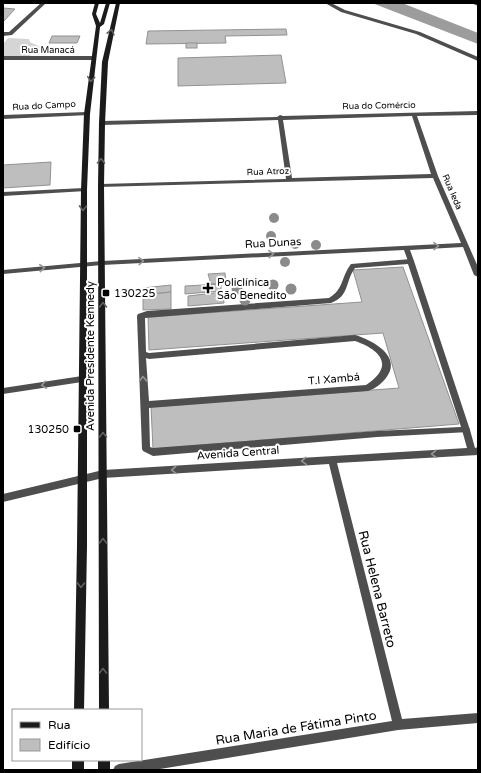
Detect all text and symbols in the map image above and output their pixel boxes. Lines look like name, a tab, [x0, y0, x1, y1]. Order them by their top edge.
one-way arrow	[107, 29, 115, 35]
street label: Rua Manacá	[21, 45, 75, 56]
one-way arrow	[86, 76, 95, 82]
street label: Rua do Campo	[12, 99, 77, 113]
street label: Rua do Comércio	[342, 100, 416, 112]
one-way arrow	[97, 158, 105, 164]
street label: Rua Atroz	[247, 166, 290, 178]
street label: Rua Ieda	[440, 173, 464, 211]
one-way arrow	[79, 205, 87, 211]
street label: Rua Dunas	[244, 235, 302, 251]
one-way arrow	[433, 242, 439, 251]
one-way arrow	[268, 250, 274, 259]
one-way arrow	[138, 256, 144, 265]
one-way arrow	[39, 264, 45, 273]
place label: Policlínica São Benedito	[217, 276, 287, 302]
street label: Avenida Presidente Kennedy	[84, 281, 97, 431]
marker: Policlínica São Benedito	[202, 282, 214, 294]
place label: 130225	[114, 287, 156, 300]
marker: 130225	[101, 288, 111, 298]
one-way arrow	[99, 302, 107, 308]
street label: T.I Xambá	[308, 370, 360, 388]
one-way arrow	[139, 376, 148, 382]
one-way arrow	[41, 380, 47, 389]
place label: 130250	[28, 423, 69, 436]
marker: 130250	[72, 424, 82, 434]
one-way arrow	[99, 432, 107, 438]
street label: Avenida Central	[196, 444, 280, 462]
one-way arrow	[431, 449, 437, 458]
one-way arrow	[301, 457, 307, 465]
one-way arrow	[171, 465, 177, 474]
street label: Rua Helena Barreto	[355, 529, 399, 649]
one-way arrow	[99, 538, 107, 544]
one-way arrow	[77, 582, 85, 588]
one-way arrow	[99, 668, 107, 674]
street label: Rua Maria de Fátima Pinto	[214, 707, 378, 749]
legend	[12, 709, 142, 761]
text: Rua	[48, 718, 71, 732]
text: Edifício	[48, 738, 90, 752]

